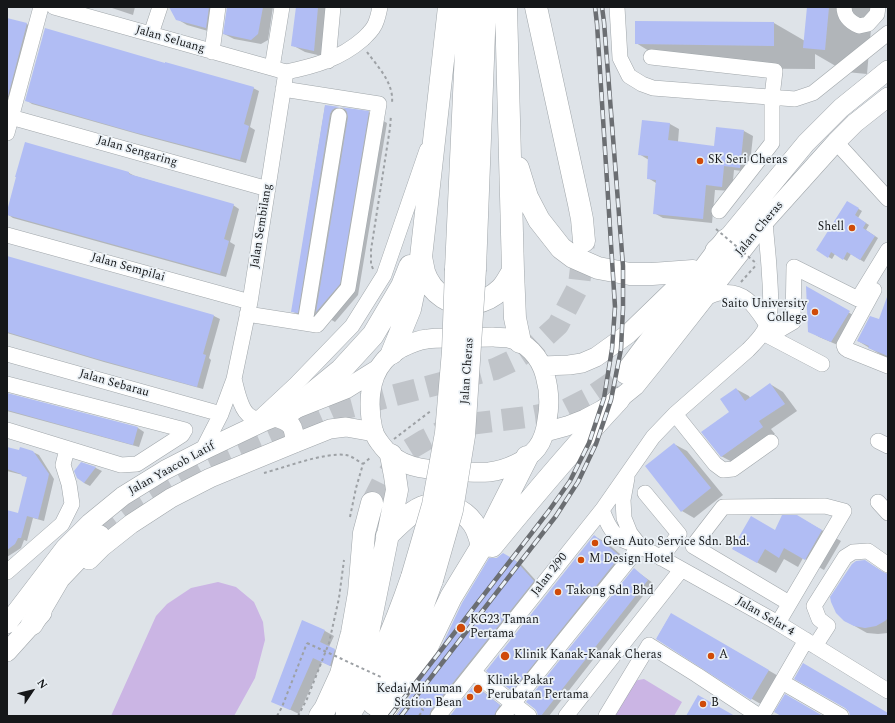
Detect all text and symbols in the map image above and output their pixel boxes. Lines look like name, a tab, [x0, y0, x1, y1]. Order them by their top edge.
street label: Jalan Seluang	[134, 23, 206, 57]
street label: Jalan Sengaring	[95, 134, 179, 170]
place label: SK Seri Cheras	[708, 154, 787, 168]
marker: SK Seri Cheras	[695, 156, 705, 166]
street label: Jalan Sembilang	[248, 183, 276, 269]
street label: Jalan Cheras	[733, 199, 787, 259]
place label: Shell	[818, 221, 844, 235]
marker: Shell	[847, 223, 857, 233]
street label: Jalan Sempilai	[90, 251, 166, 285]
place label: Saito University College	[722, 298, 807, 326]
marker: Saito University College	[810, 307, 820, 317]
street label: Jalan Cheras	[458, 337, 478, 405]
street label: Jalan Sebarau	[77, 367, 151, 401]
street label: Jalan Yaacob Latif	[126, 439, 218, 499]
place label: Gen Auto Service Sdn. Bhd.	[603, 536, 749, 550]
marker: Gen Auto Service Sdn. Bhd.	[590, 538, 600, 548]
street label: Jalan 2/90	[529, 551, 571, 599]
place label: M Design Hotel	[589, 553, 674, 567]
marker: M Design Hotel	[576, 555, 586, 565]
place label: Takong Sdn Bhd	[566, 585, 654, 599]
marker: Takong Sdn Bhd	[553, 587, 563, 597]
street label: Jalan Selar 4	[733, 594, 797, 640]
place label: KG23 Taman Pertama	[470, 614, 539, 642]
marker: KG23 Taman Pertama	[455, 622, 467, 634]
place label: Klinik Kanak-Kanak Cheras	[514, 649, 662, 663]
place label: A	[719, 649, 728, 663]
marker: Klinik Kanak-Kanak Cheras	[499, 650, 511, 662]
marker: A	[706, 651, 716, 661]
north arrow	[12, 671, 52, 711]
text: N	[33, 675, 52, 692]
place label: Klinik Pakar Perubatan Pertama	[487, 675, 589, 703]
place label: Kedai Minuman Station Bean	[376, 683, 462, 711]
marker: Klinik Pakar Perubatan Pertama	[472, 683, 484, 695]
marker: Kedai Minuman Station Bean	[465, 692, 475, 702]
place label: B	[711, 697, 719, 711]
marker: B	[698, 699, 708, 709]

